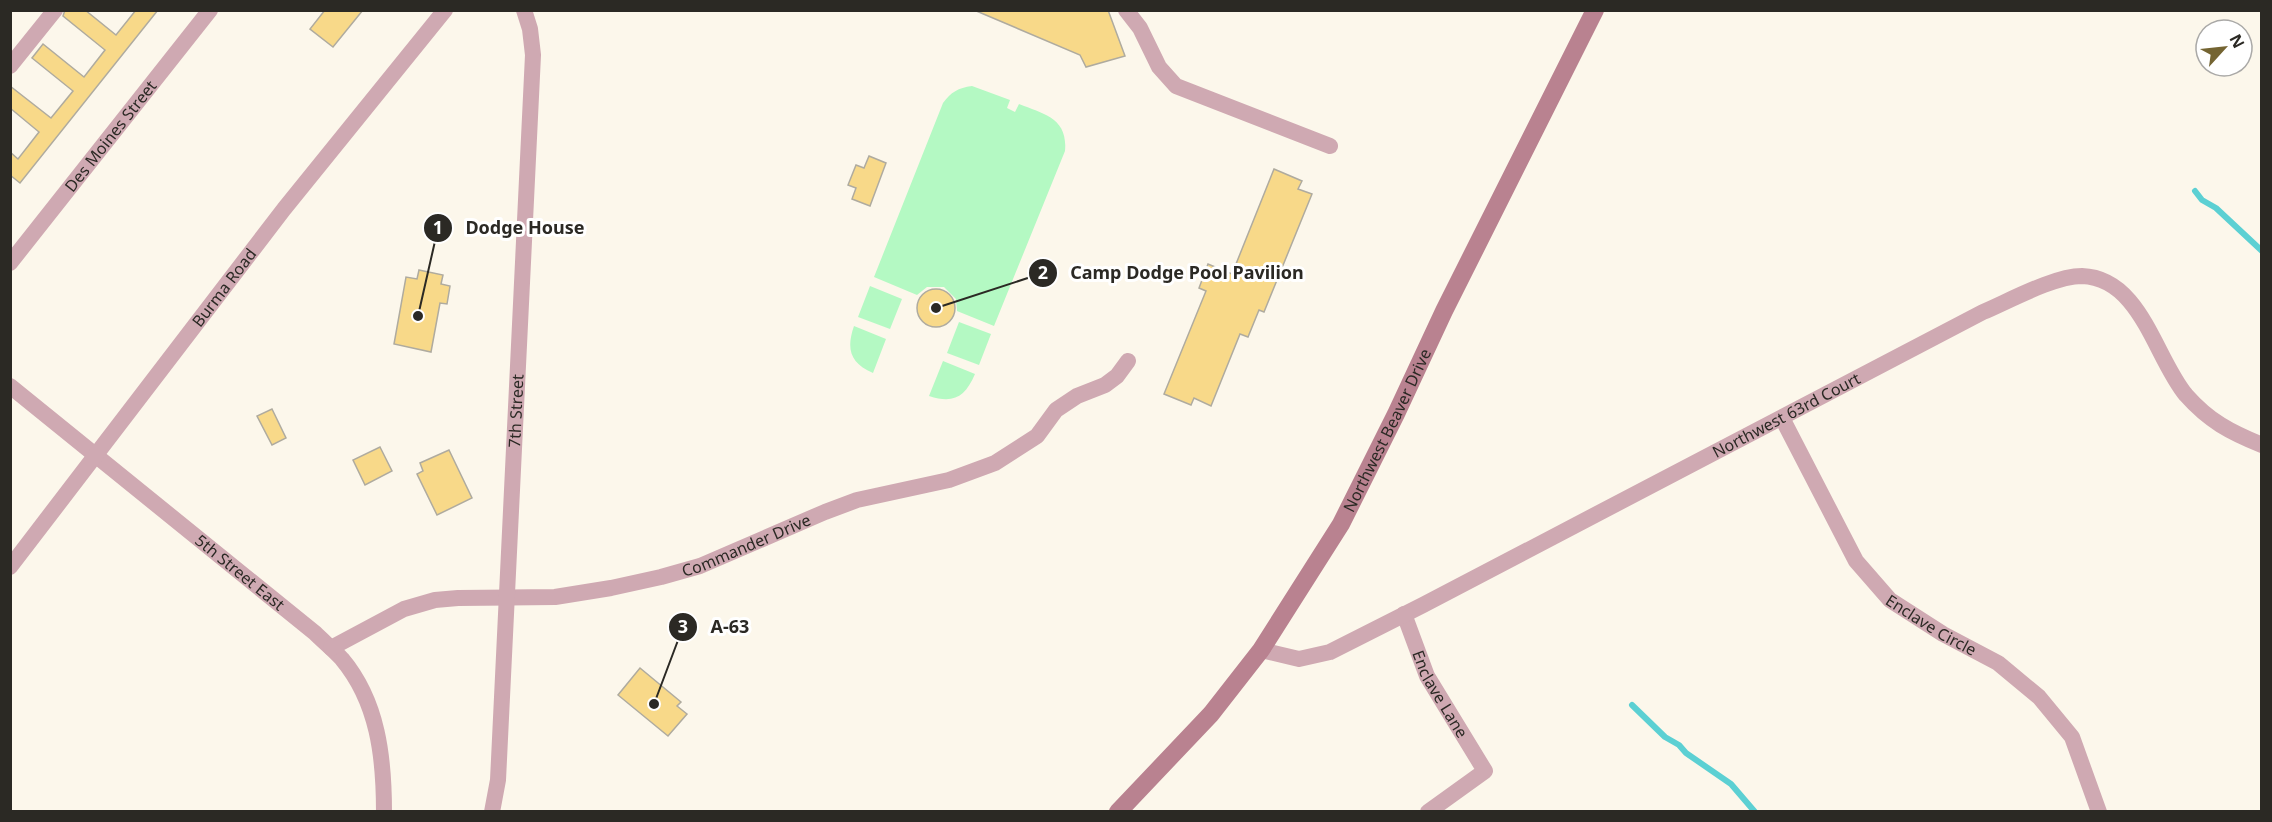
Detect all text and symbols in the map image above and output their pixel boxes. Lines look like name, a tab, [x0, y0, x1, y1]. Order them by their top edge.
north arrow	[2194, 18, 2254, 78]
text: N	[2225, 30, 2250, 52]
street label: Des Moines Street	[60, 75, 162, 196]
callout: Dodge House	[423, 210, 597, 246]
text: 1	[433, 215, 443, 239]
text: Dodge House	[465, 215, 585, 239]
street label: Burma Road	[187, 244, 261, 331]
callout: Camp Dodge Pool Pavilion	[1028, 255, 1316, 291]
text: 2	[1038, 260, 1048, 284]
text: Camp Dodge Pool Pavilion	[1070, 260, 1304, 284]
street label: Northwest Beaver Drive	[1338, 345, 1436, 516]
street label: Northwest 63rd Court	[1708, 367, 1864, 463]
street label: 7th Street	[503, 373, 529, 448]
street label: Commander Drive	[679, 509, 814, 582]
street label: 5th Street East	[191, 529, 290, 615]
street label: Enclave Circle	[1882, 589, 1980, 661]
callout: A-63	[668, 609, 761, 645]
text: 3	[678, 614, 688, 638]
text: A-63	[711, 614, 749, 638]
street label: Enclave Lane	[1407, 647, 1473, 742]

